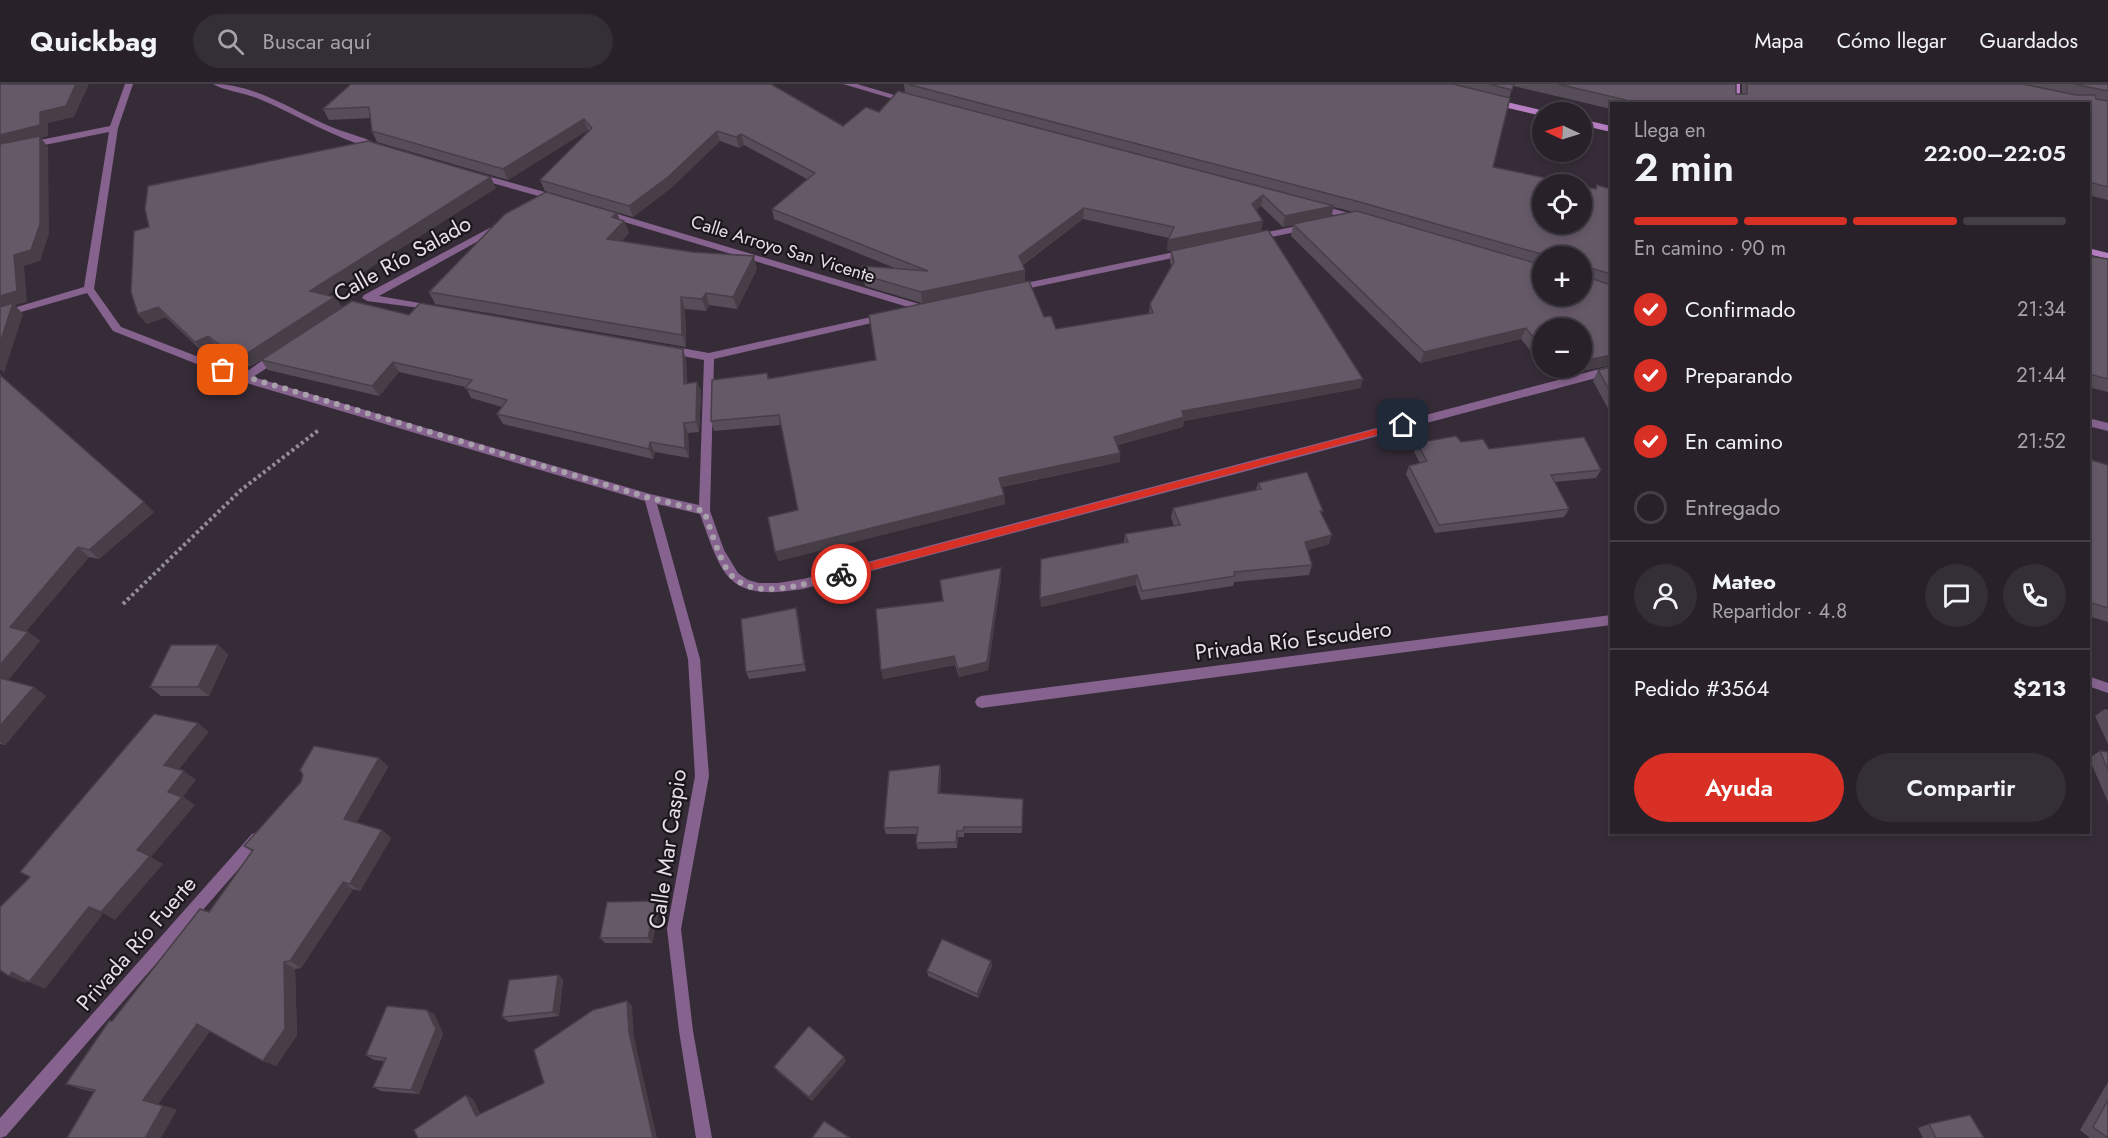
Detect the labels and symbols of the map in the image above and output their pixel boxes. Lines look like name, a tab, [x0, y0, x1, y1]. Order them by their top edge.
north arrow	[1532, 102, 1592, 162]
street label: Calle Río Salado	[327, 207, 477, 309]
street label: Calle Arroyo San Vicente	[688, 209, 878, 289]
pin	[197, 344, 248, 395]
pin	[1377, 399, 1428, 450]
courier	[811, 544, 871, 604]
street label: Privada Río Escudero	[1193, 612, 1393, 668]
street label: Calle Mar Caspio	[640, 767, 694, 931]
street label: Privada Río Fuerte	[68, 869, 204, 1017]

